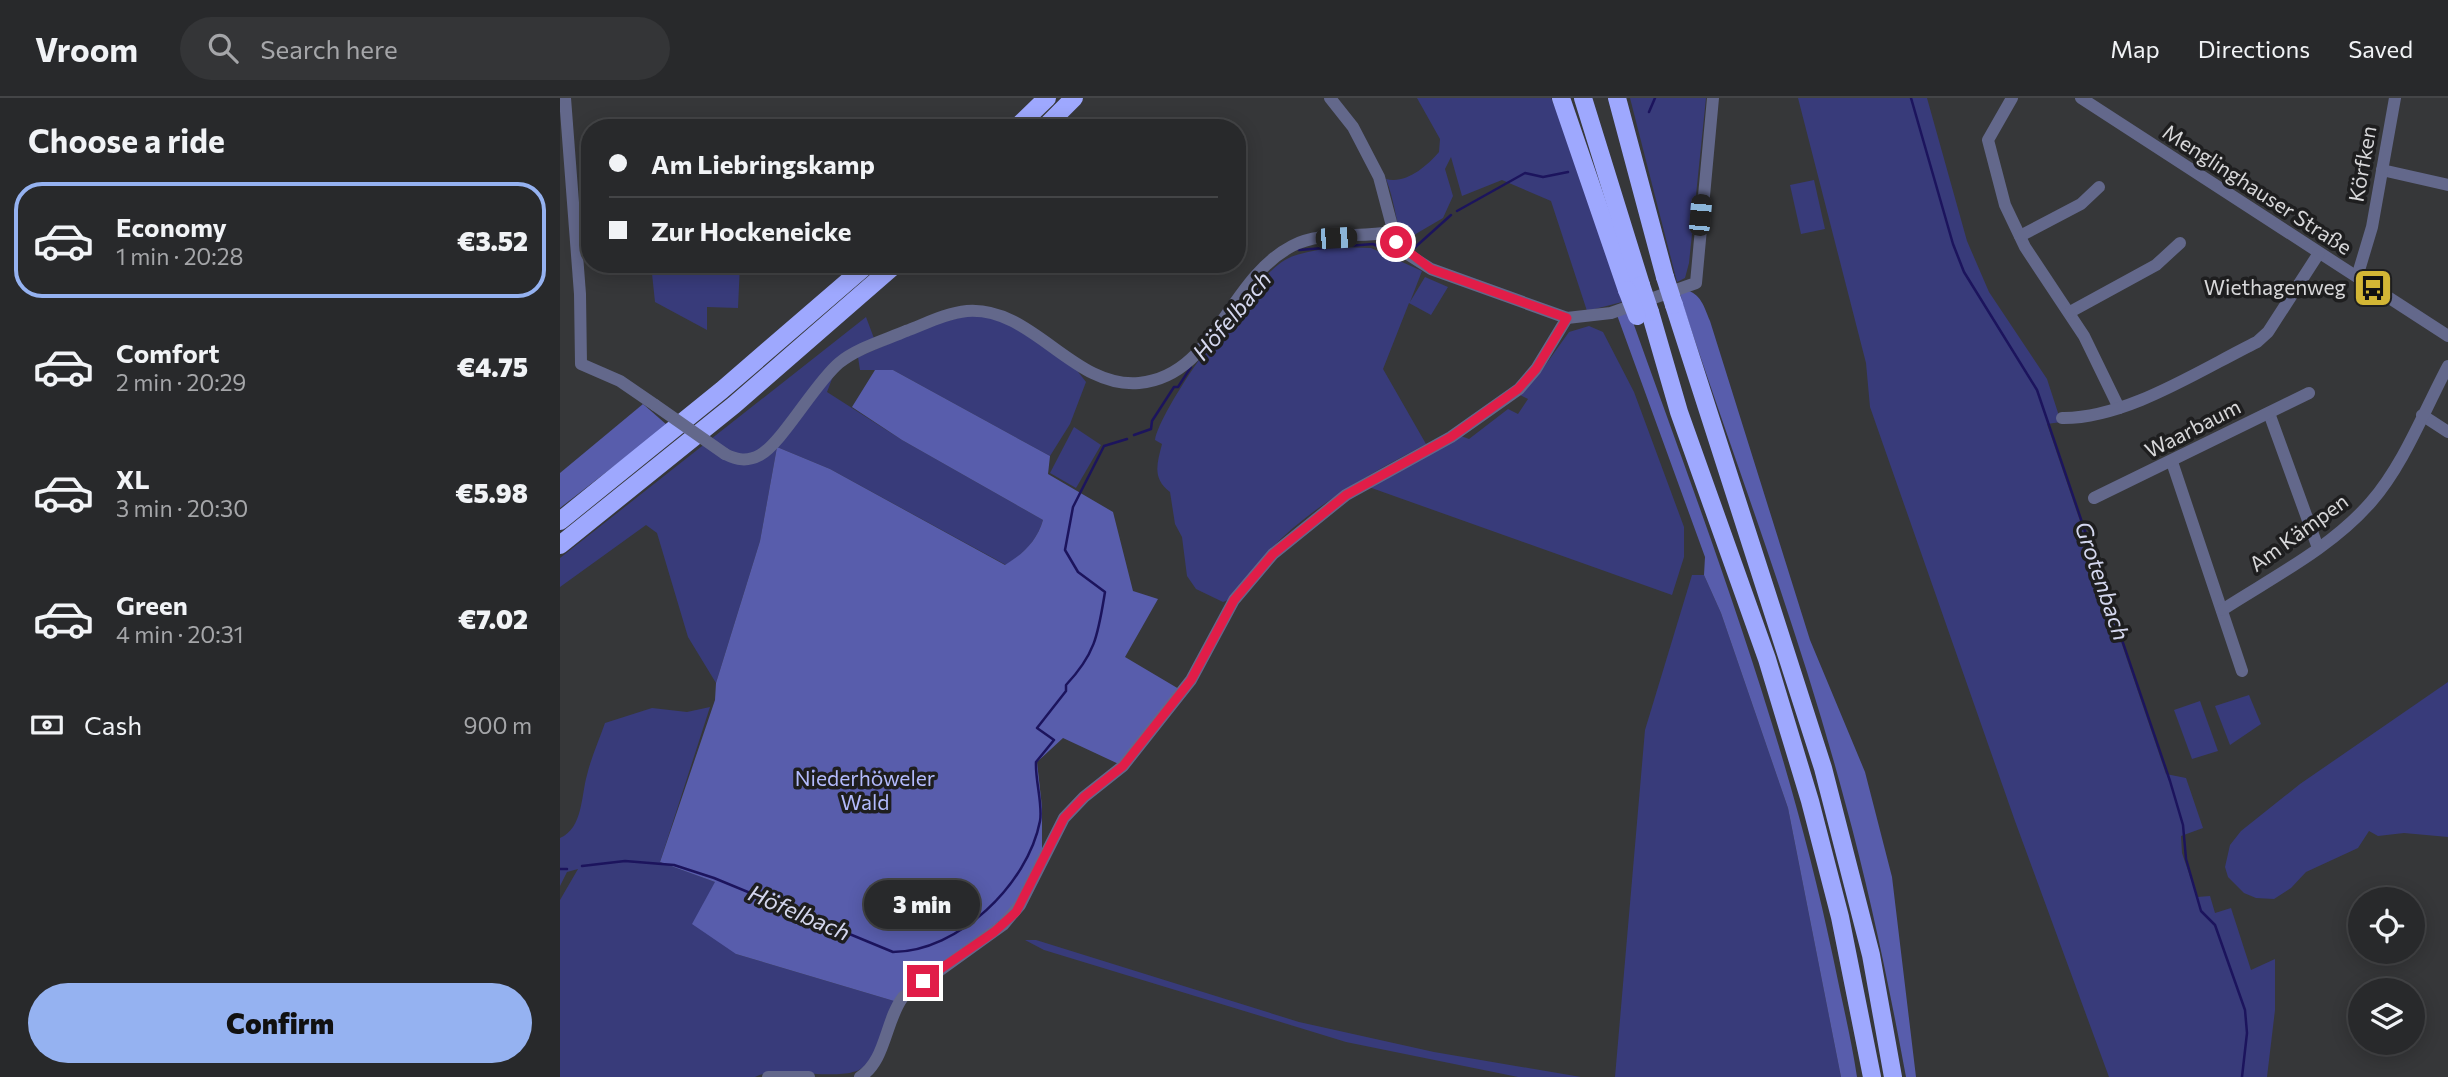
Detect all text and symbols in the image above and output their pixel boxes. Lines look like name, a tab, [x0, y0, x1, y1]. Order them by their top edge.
search box	[180, 17, 670, 80]
text: Vroom	[35, 28, 138, 69]
icon: search	[204, 29, 242, 67]
text: Search here	[260, 33, 398, 64]
text: Map	[2110, 34, 2160, 63]
text: Directions	[2198, 34, 2310, 63]
text: Saved	[2348, 34, 2413, 63]
street label: Menglinghauser Straße	[2159, 118, 2357, 259]
text: Choose a ride	[28, 120, 225, 160]
street label: Körfken	[2343, 124, 2380, 204]
text: Am Liebringskamp	[651, 148, 875, 179]
car	[1688, 193, 1713, 237]
icon: car	[32, 209, 95, 272]
text: Economy	[116, 211, 227, 242]
text: Zur Hockeneicke	[651, 215, 851, 246]
text: €3.52	[457, 225, 528, 256]
car	[1315, 226, 1358, 250]
route start	[1380, 226, 1412, 258]
text: 1 min · 20:28	[116, 242, 243, 270]
water label: Höfelbach	[1186, 265, 1277, 366]
bus stop icon: Wiethagenweg	[2352, 267, 2394, 309]
place label: Wiethagenweg	[2204, 274, 2346, 299]
icon: car	[32, 335, 95, 398]
text: Comfort	[116, 337, 219, 368]
text: €4.75	[457, 351, 528, 382]
text: 2 min · 20:29	[116, 368, 246, 396]
street label: Waarbaum	[2140, 393, 2244, 462]
icon: car	[32, 461, 95, 524]
text: XL	[116, 463, 150, 494]
text: €5.98	[455, 477, 528, 508]
street label: Am Kämpen	[2244, 488, 2352, 576]
text: 3 min · 20:30	[116, 494, 248, 522]
water label: Grotenbach	[2070, 518, 2136, 644]
icon: car	[32, 587, 95, 650]
text: Green	[116, 589, 188, 620]
text: €7.02	[458, 603, 528, 634]
text: 4 min · 20:31	[116, 620, 244, 648]
icon: cash	[28, 706, 66, 744]
text: Cash	[84, 709, 142, 740]
text: 900 m	[464, 711, 532, 739]
park label: Niederhöweler Wald	[795, 765, 935, 814]
water label: Höfelbach	[744, 878, 854, 946]
callout: 3 min	[865, 880, 981, 928]
map controls	[2348, 887, 2425, 1055]
button: locate	[2348, 887, 2425, 964]
text: 3 min	[893, 890, 951, 918]
route end	[907, 965, 939, 997]
button: layers	[2348, 978, 2425, 1055]
button: Confirm	[28, 983, 532, 1063]

